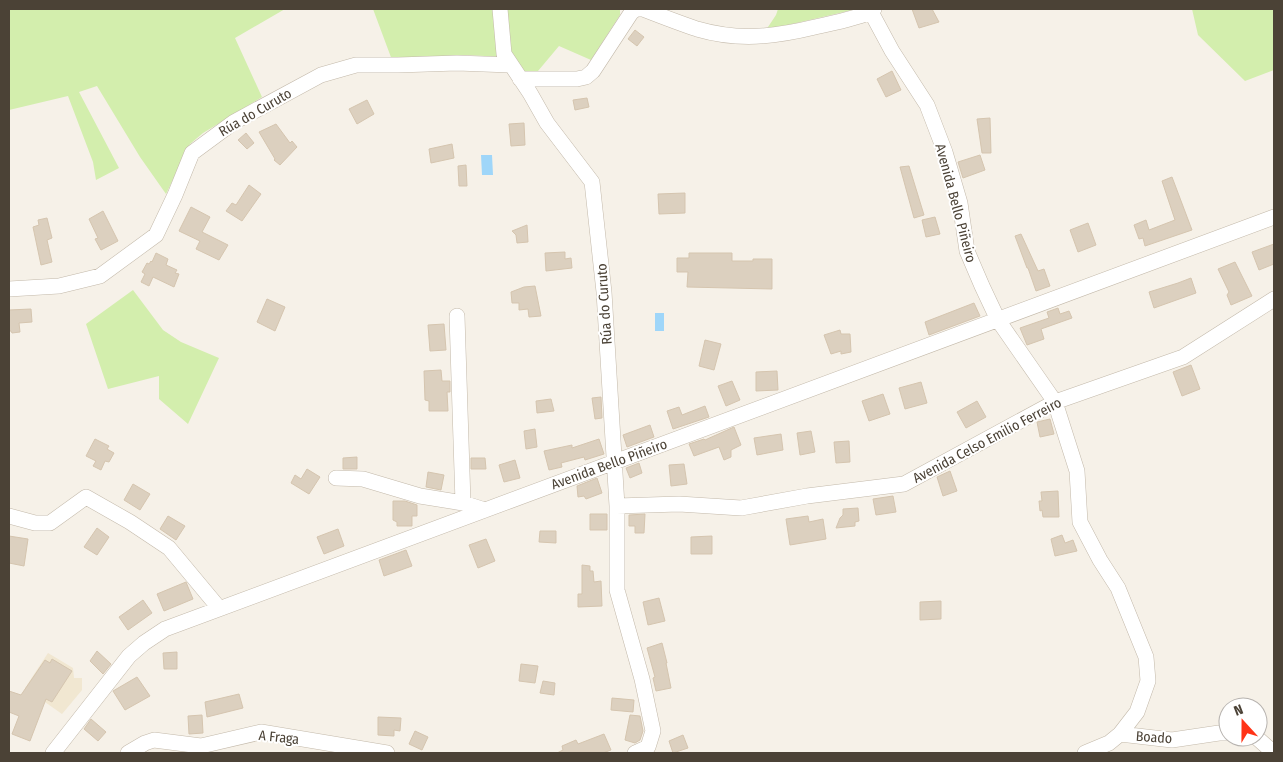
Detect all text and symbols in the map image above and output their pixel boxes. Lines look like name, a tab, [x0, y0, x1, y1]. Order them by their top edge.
street label: Rúa do Curuto	[216, 85, 295, 140]
street label: Avenida Bello Piñeiro	[932, 142, 980, 264]
street label: Rúa do Curuto	[593, 263, 616, 345]
street label: Avenida Celso Emilio Ferreiro	[910, 394, 1064, 487]
street label: Avenida Bello Piñeiro	[549, 436, 669, 493]
north arrow	[1218, 697, 1268, 747]
text: N	[1232, 701, 1245, 720]
street label: A Fraga	[258, 727, 300, 748]
street label: Boado	[1135, 728, 1173, 747]

